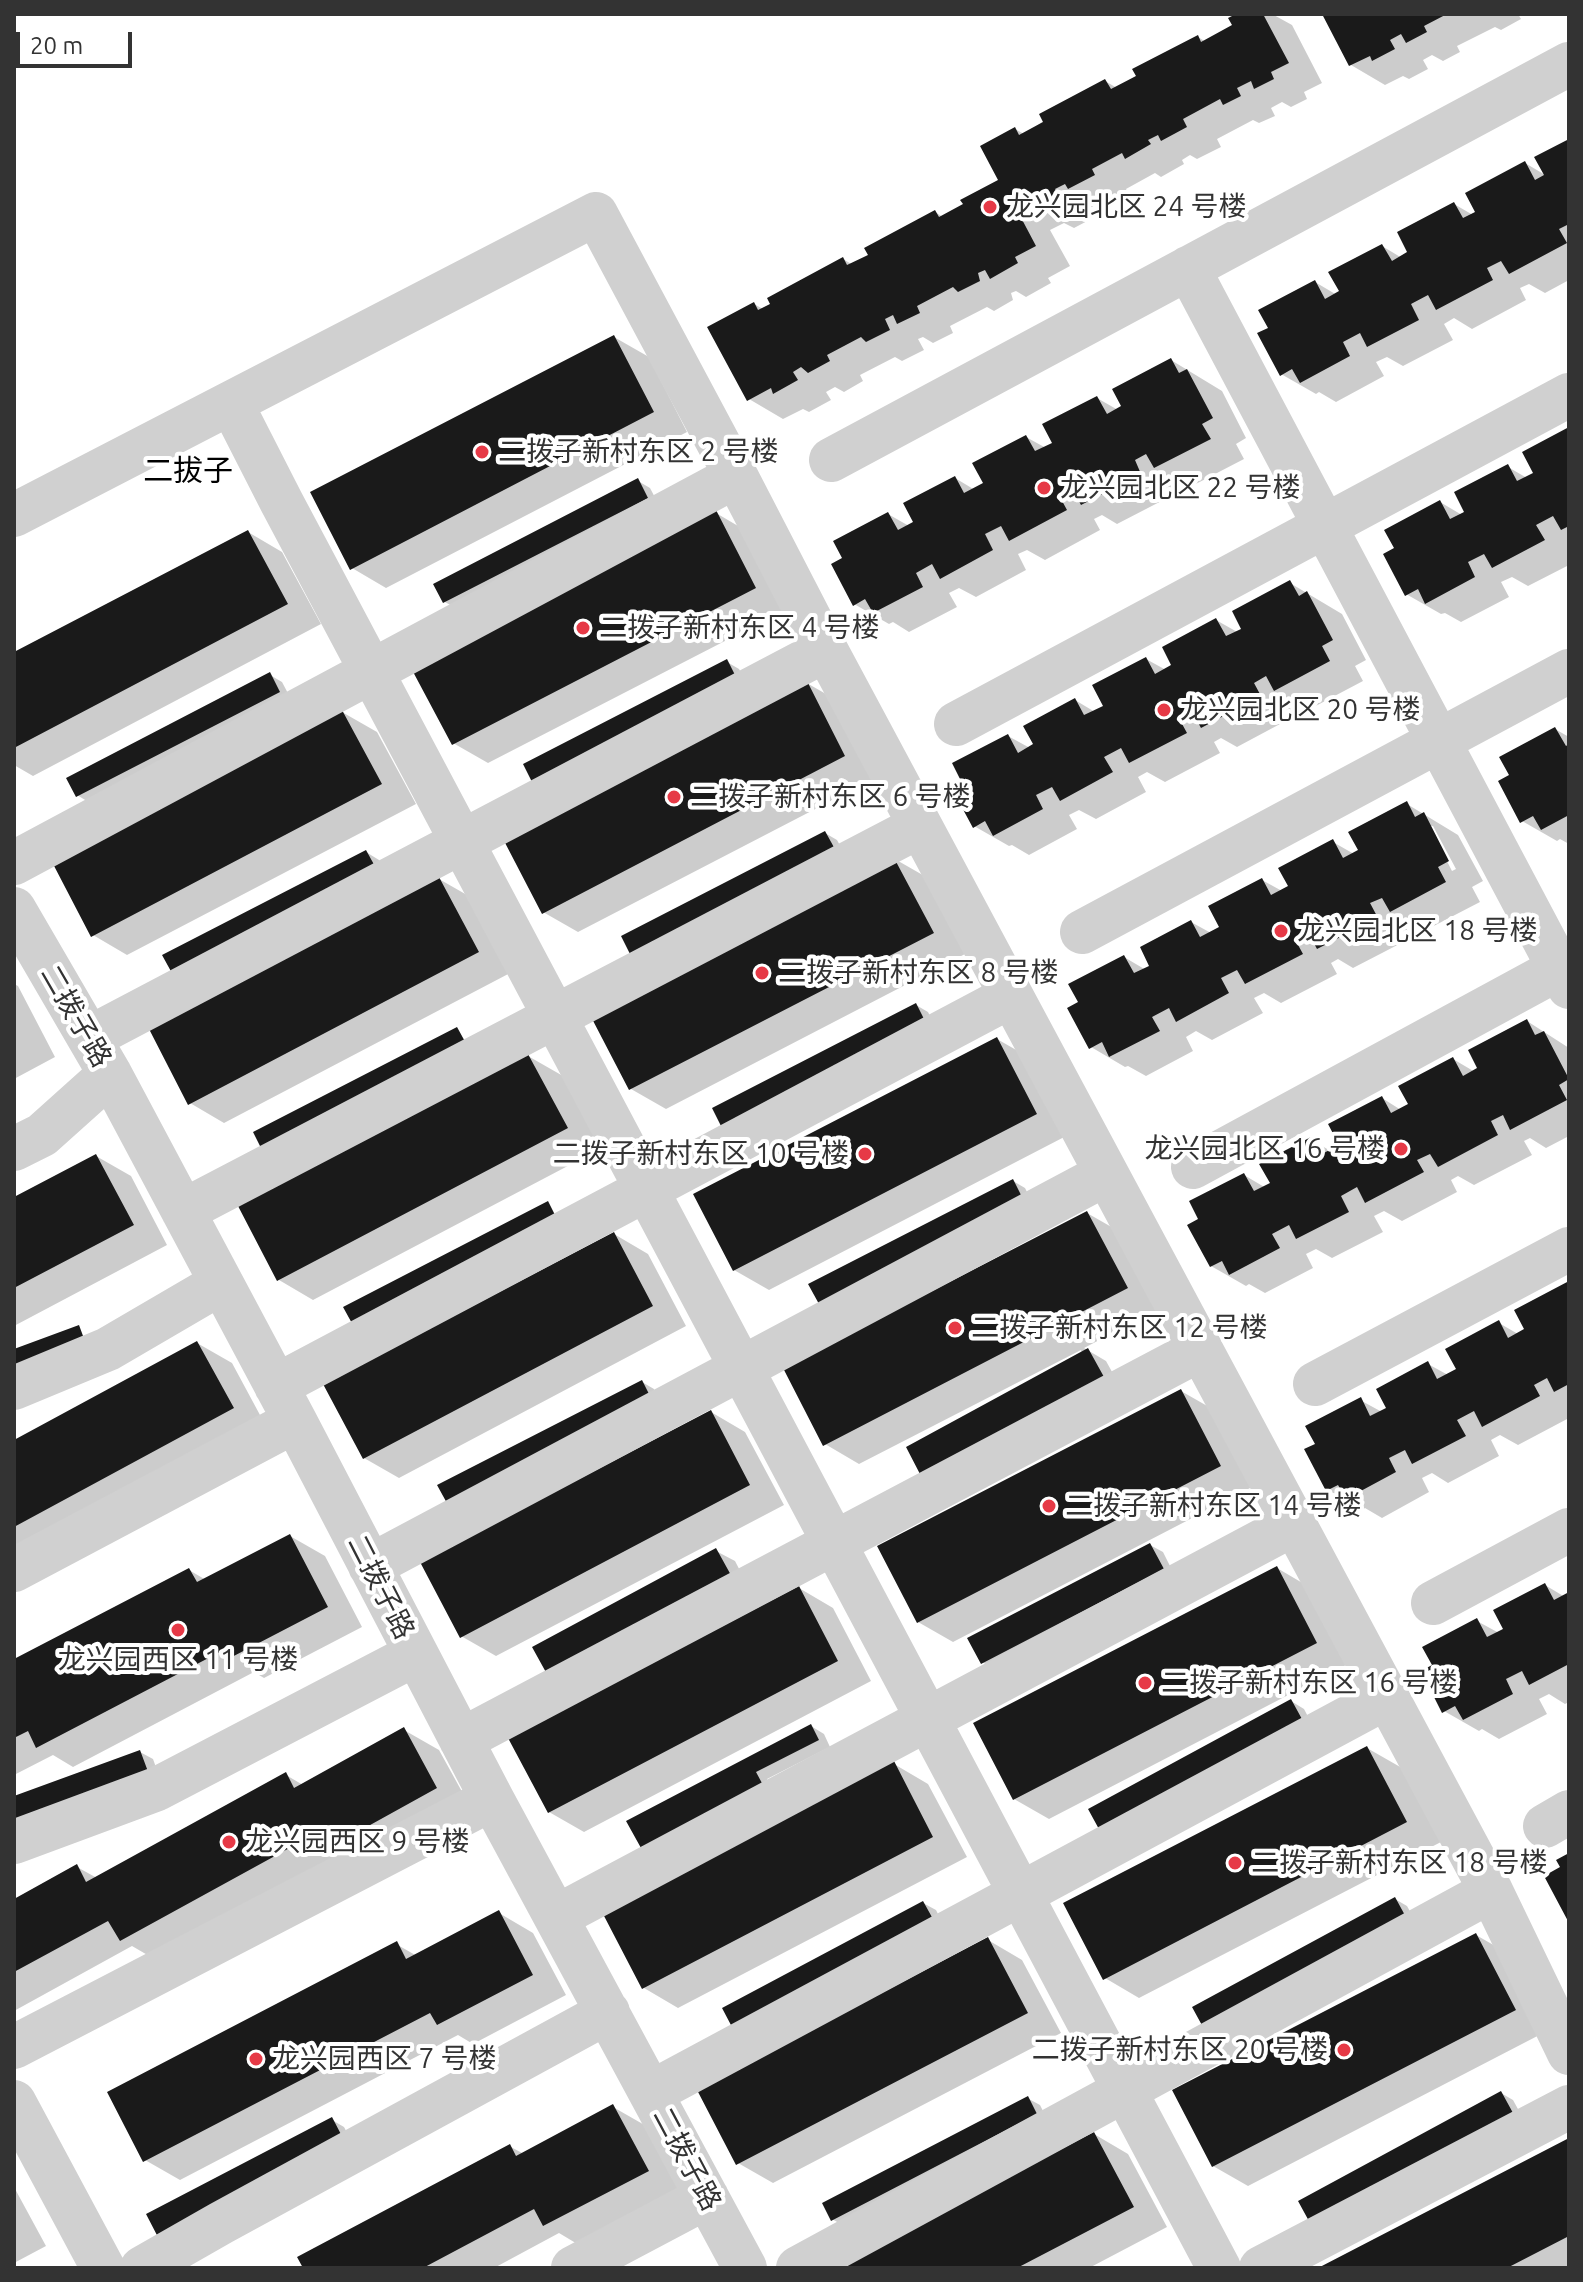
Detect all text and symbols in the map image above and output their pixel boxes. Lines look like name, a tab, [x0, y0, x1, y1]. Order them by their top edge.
scale bar	[20, 16, 136, 66]
text: 20 m	[30, 32, 83, 59]
place label: 龙兴园北区 24 号楼	[1006, 190, 1246, 224]
marker: 龙兴园北区 24 号楼	[981, 198, 999, 216]
place label: 二拨子新村东区 2 号楼	[498, 435, 779, 469]
marker: 二拨子新村东区 2 号楼	[473, 443, 491, 461]
district label: 二拔子	[143, 453, 233, 489]
place label: 龙兴园北区 22 号楼	[1060, 471, 1300, 505]
marker: 龙兴园北区 22 号楼	[1035, 479, 1053, 497]
place label: 二拨子新村东区 4 号楼	[599, 611, 880, 645]
marker: 二拨子新村东区 4 号楼	[574, 619, 592, 637]
place label: 龙兴园北区 20 号楼	[1180, 693, 1420, 727]
marker: 龙兴园北区 20 号楼	[1155, 701, 1173, 719]
place label: 二拨子新村东区 6 号楼	[690, 780, 971, 814]
marker: 二拨子新村东区 6 号楼	[665, 788, 683, 806]
place label: 龙兴园北区 18 号楼	[1297, 914, 1537, 948]
marker: 龙兴园北区 18 号楼	[1272, 922, 1290, 940]
place label: 二拨子新村东区 8 号楼	[778, 956, 1059, 990]
street label: 二拨子路	[33, 959, 119, 1073]
marker: 二拨子新村东区 8 号楼	[753, 964, 771, 982]
place label: 龙兴园北区 16 号楼	[1145, 1132, 1385, 1166]
place label: 二拨子新村东区 10 号楼	[553, 1137, 849, 1171]
marker: 龙兴园北区 16 号楼	[1392, 1140, 1410, 1158]
marker: 二拨子新村东区 10 号楼	[856, 1145, 874, 1163]
place label: 二拨子新村东区 12 号楼	[971, 1311, 1267, 1345]
marker: 二拨子新村东区 12 号楼	[946, 1319, 964, 1337]
place label: 二拨子新村东区 14 号楼	[1065, 1489, 1361, 1523]
marker: 二拨子新村东区 14 号楼	[1040, 1497, 1058, 1515]
street label: 二拨子路	[341, 1529, 421, 1645]
marker: 龙兴园西区 11 号楼	[169, 1621, 187, 1639]
place label: 龙兴园西区 11 号楼	[58, 1643, 298, 1677]
place label: 二拨子新村东区 16 号楼	[1161, 1666, 1457, 1700]
marker: 二拨子新村东区 16 号楼	[1136, 1674, 1154, 1692]
place label: 龙兴园西区 9 号楼	[245, 1825, 470, 1859]
marker: 龙兴园西区 9 号楼	[220, 1833, 238, 1851]
place label: 二拨子新村东区 18 号楼	[1251, 1846, 1547, 1880]
marker: 二拨子新村东区 18 号楼	[1226, 1854, 1244, 1872]
place label: 二拨子新村东区 20 号楼	[1032, 2033, 1328, 2067]
marker: 二拨子新村东区 20 号楼	[1335, 2041, 1353, 2059]
place label: 龙兴园西区 7 号楼	[272, 2042, 497, 2076]
marker: 龙兴园西区 7 号楼	[247, 2050, 265, 2068]
street label: 二拨子路	[646, 2102, 728, 2216]

